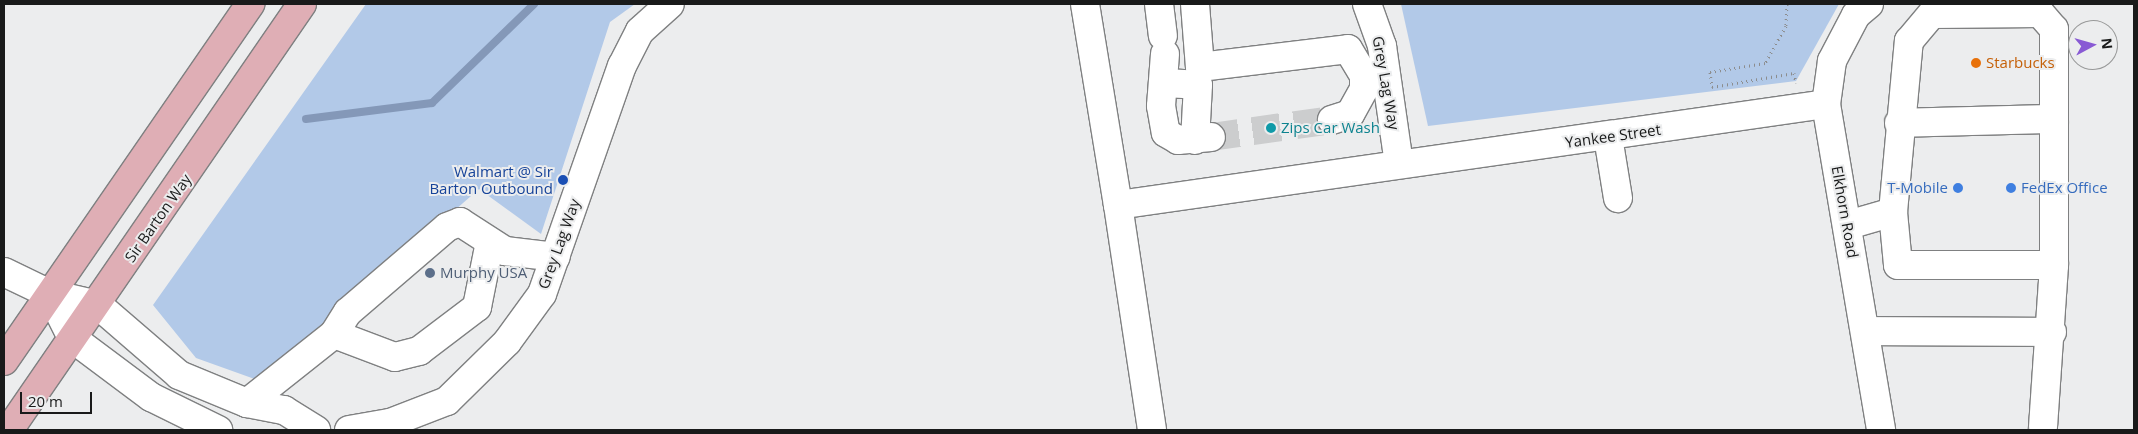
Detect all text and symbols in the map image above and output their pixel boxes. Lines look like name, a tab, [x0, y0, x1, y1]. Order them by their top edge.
north arrow	[2068, 20, 2118, 70]
street label: Grey Lag Way	[1369, 35, 1403, 131]
text: N	[2097, 37, 2117, 50]
place label: Starbucks	[1986, 54, 2055, 72]
marker: Starbucks	[1970, 57, 1982, 69]
place label: Zips Car Wash	[1281, 119, 1380, 137]
street label: Yankee Street	[1564, 120, 1662, 152]
marker: Zips Car Wash	[1265, 122, 1277, 134]
place label: Walmart @ Sir Barton Outbound	[429, 162, 553, 197]
street label: Elkhorn Road	[1828, 165, 1862, 259]
street label: Sir Barton Way	[121, 171, 195, 265]
marker: Walmart @ Sir Barton Outbound	[557, 174, 569, 186]
place label: T-Mobile	[1887, 179, 1948, 197]
place label: FedEx Office	[2021, 179, 2108, 197]
marker: T-Mobile	[1952, 182, 1964, 194]
marker: FedEx Office	[2005, 182, 2017, 194]
street label: Grey Lag Way	[534, 196, 584, 292]
place label: Murphy USA	[440, 264, 527, 282]
marker: Murphy USA	[424, 267, 436, 279]
scale bar	[22, 382, 95, 414]
text: 20 m	[28, 391, 63, 411]

